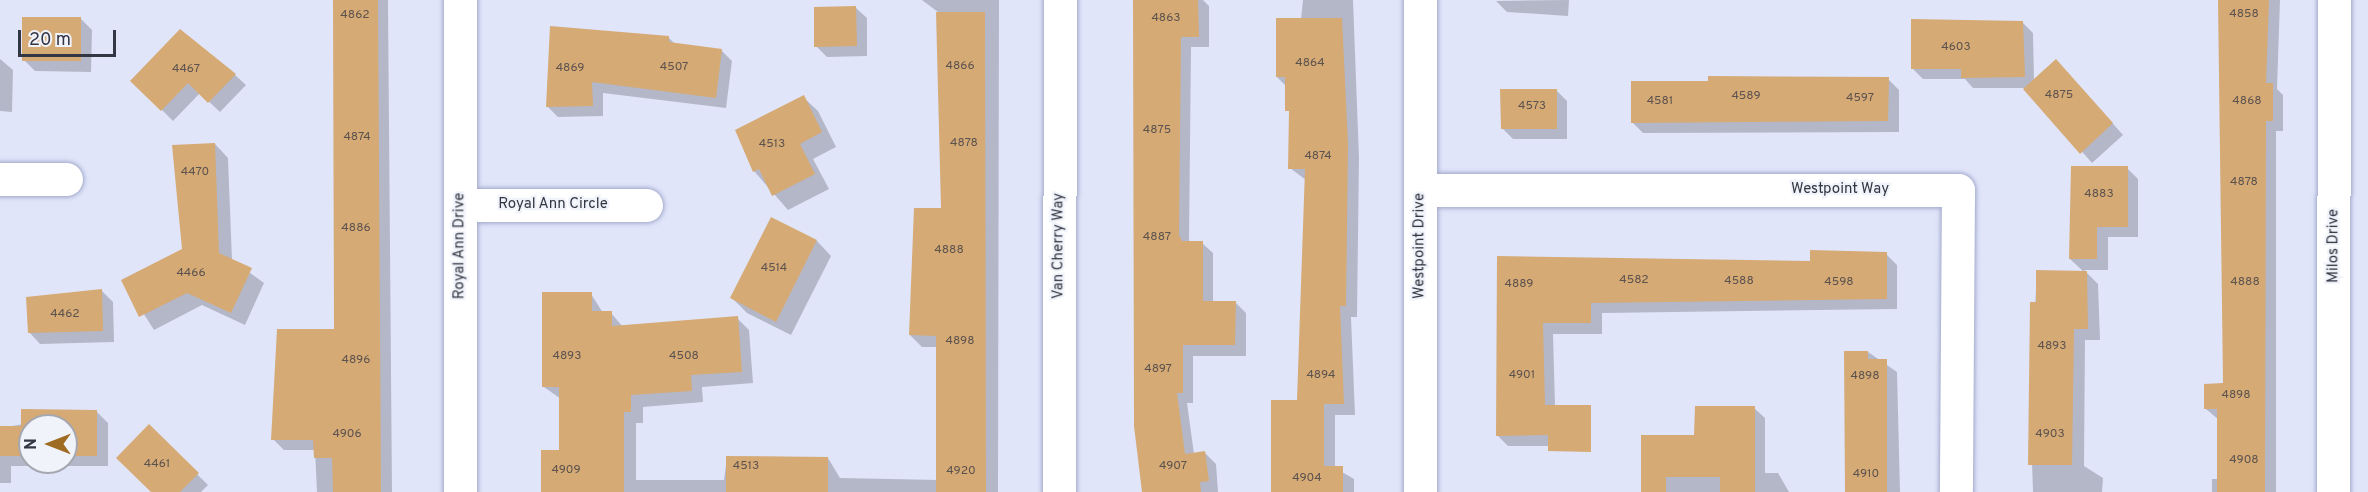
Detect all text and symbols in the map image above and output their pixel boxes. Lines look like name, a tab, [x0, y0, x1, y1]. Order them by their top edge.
house number: 4858	[2229, 8, 2259, 22]
house number: 4862	[340, 9, 370, 23]
house number: 4863	[1151, 12, 1181, 26]
scale bar	[21, 18, 118, 56]
text: 20 m	[29, 29, 71, 52]
house number: 4603	[1941, 41, 1971, 55]
house number: 4864	[1295, 57, 1325, 71]
house number: 4866	[945, 60, 975, 74]
house number: 4507	[660, 61, 688, 75]
house number: 4869	[556, 62, 584, 76]
house number: 4467	[172, 63, 200, 77]
house number: 4875	[2045, 89, 2073, 103]
house number: 4589	[1731, 90, 1761, 104]
house number: 4597	[1846, 92, 1874, 106]
house number: 4581	[1647, 95, 1673, 109]
house number: 4868	[2232, 95, 2262, 109]
house number: 4573	[1518, 100, 1546, 114]
house number: 4875	[1143, 124, 1171, 138]
house number: 4874	[343, 131, 371, 145]
house number: 4878	[950, 137, 978, 151]
house number: 4513	[759, 138, 785, 152]
house number: 4874	[1304, 150, 1332, 164]
house number: 4470	[181, 166, 209, 180]
house number: 4878	[2230, 176, 2258, 190]
street label: Westpoint Way	[1791, 181, 1889, 199]
house number: 4883	[2084, 188, 2114, 202]
street label: Royal Ann Drive	[451, 192, 469, 300]
street label: Van Cherry Way	[1050, 193, 1068, 299]
street label: Westpoint Drive	[1411, 193, 1429, 299]
street label: Royal Ann Circle	[498, 196, 608, 214]
street label: Milos Drive	[2325, 209, 2343, 283]
house number: 4886	[341, 222, 371, 236]
house number: 4887	[1143, 231, 1171, 245]
house number: 4888	[934, 244, 964, 258]
house number: 4514	[761, 262, 787, 276]
house number: 4466	[176, 267, 206, 281]
house number: 4582	[1619, 274, 1649, 288]
house number: 4588	[1724, 275, 1754, 289]
house number: 4598	[1824, 276, 1854, 290]
house number: 4888	[2230, 276, 2260, 290]
house number: 4889	[1504, 278, 1534, 292]
house number: 4462	[50, 308, 80, 322]
house number: 4898	[945, 335, 975, 349]
house number: 4893	[2038, 340, 2066, 354]
house number: 4893	[553, 350, 581, 364]
house number: 4508	[669, 350, 699, 364]
house number: 4896	[342, 354, 370, 368]
house number: 4897	[1144, 363, 1172, 377]
house number: 4894	[1306, 369, 1336, 383]
house number: 4901	[1509, 369, 1535, 383]
house number: 4898	[1850, 370, 1880, 384]
house number: 4898	[2221, 389, 2251, 403]
north arrow	[18, 414, 78, 474]
house number: 4906	[332, 428, 362, 442]
house number: 4903	[2035, 428, 2065, 442]
text: N	[22, 438, 42, 450]
house number: 4908	[2229, 454, 2259, 468]
house number: 4461	[144, 458, 170, 472]
house number: 4513	[733, 460, 759, 474]
house number: 4907	[1159, 460, 1187, 474]
house number: 4909	[551, 464, 581, 478]
house number: 4920	[946, 465, 976, 479]
house number: 4910	[1853, 468, 1879, 482]
house number: 4904	[1292, 472, 1322, 486]

